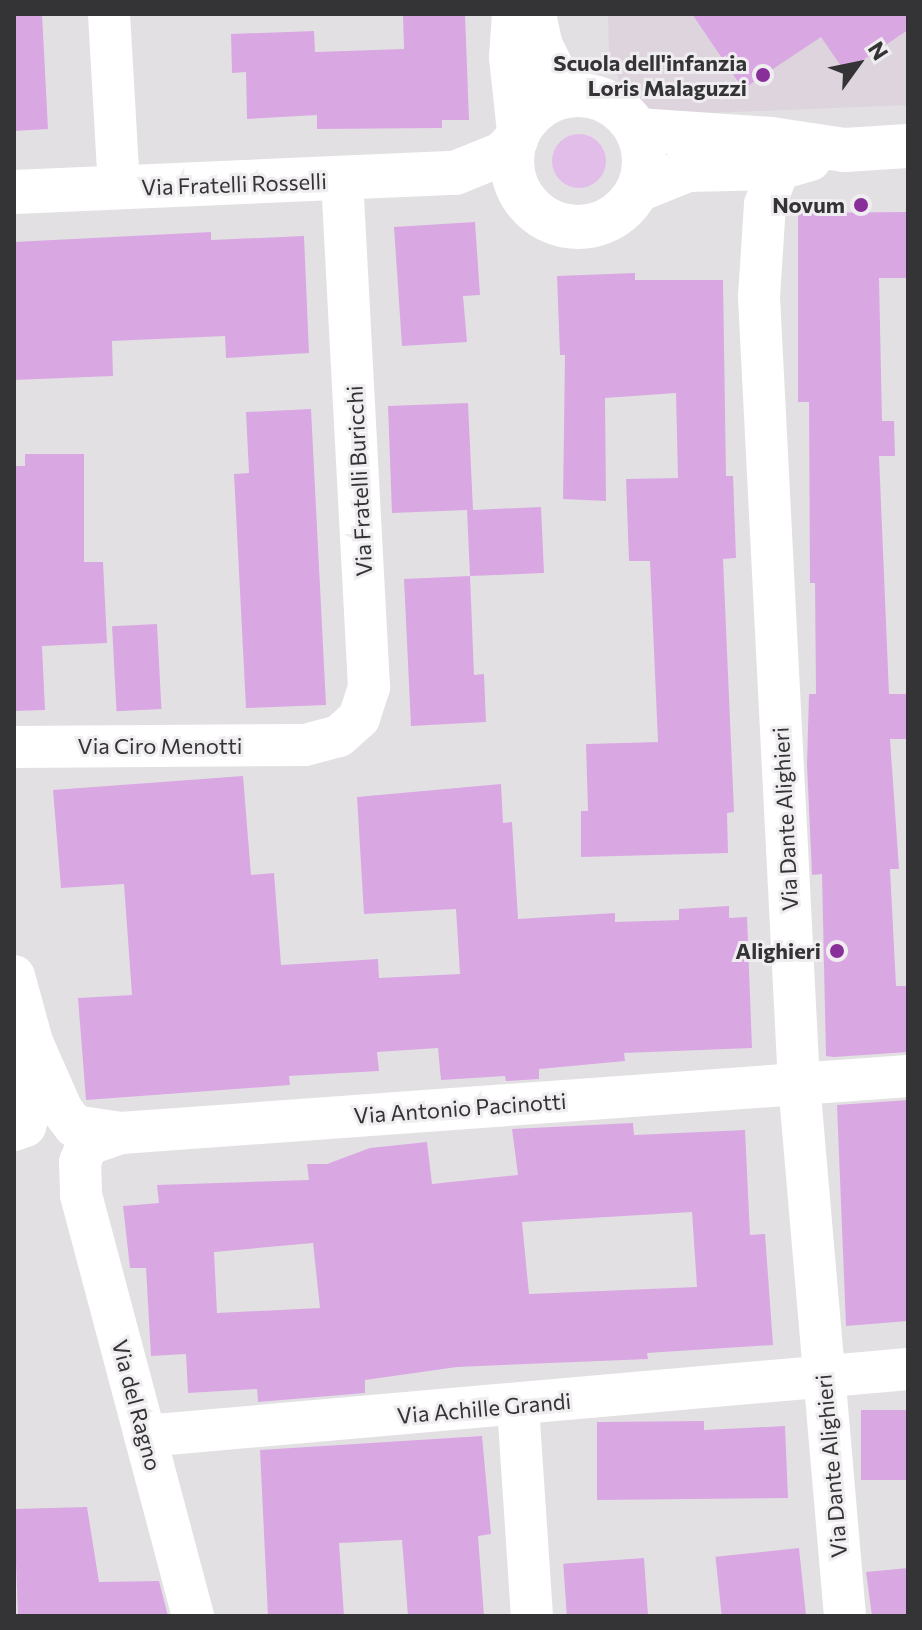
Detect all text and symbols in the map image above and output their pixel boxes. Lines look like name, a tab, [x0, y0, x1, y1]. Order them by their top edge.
north arrow	[818, 24, 898, 104]
text: N	[863, 36, 894, 65]
place label: Scuola dell'infanzia Loris Malaguzzi	[553, 49, 747, 100]
marker: Scuola dell'infanzia Loris Malaguzzi	[754, 66, 772, 84]
street label: Via Fratelli Rosselli	[141, 168, 327, 200]
place label: Novum	[772, 192, 845, 218]
marker: Novum	[852, 196, 870, 214]
street label: Via Fratelli Buricchi	[341, 385, 377, 577]
street label: Via Dante Alighieri	[767, 726, 803, 912]
street label: Via Ciro Menotti	[78, 733, 242, 759]
place label: Alighieri	[735, 938, 821, 964]
marker: Alighieri	[828, 942, 846, 960]
street label: Via Antonio Pacinotti	[353, 1087, 567, 1129]
street label: Via del Ragno	[107, 1337, 167, 1473]
street label: Via Dante Alighieri	[810, 1373, 852, 1559]
street label: Via Achille Grandi	[396, 1387, 572, 1429]

